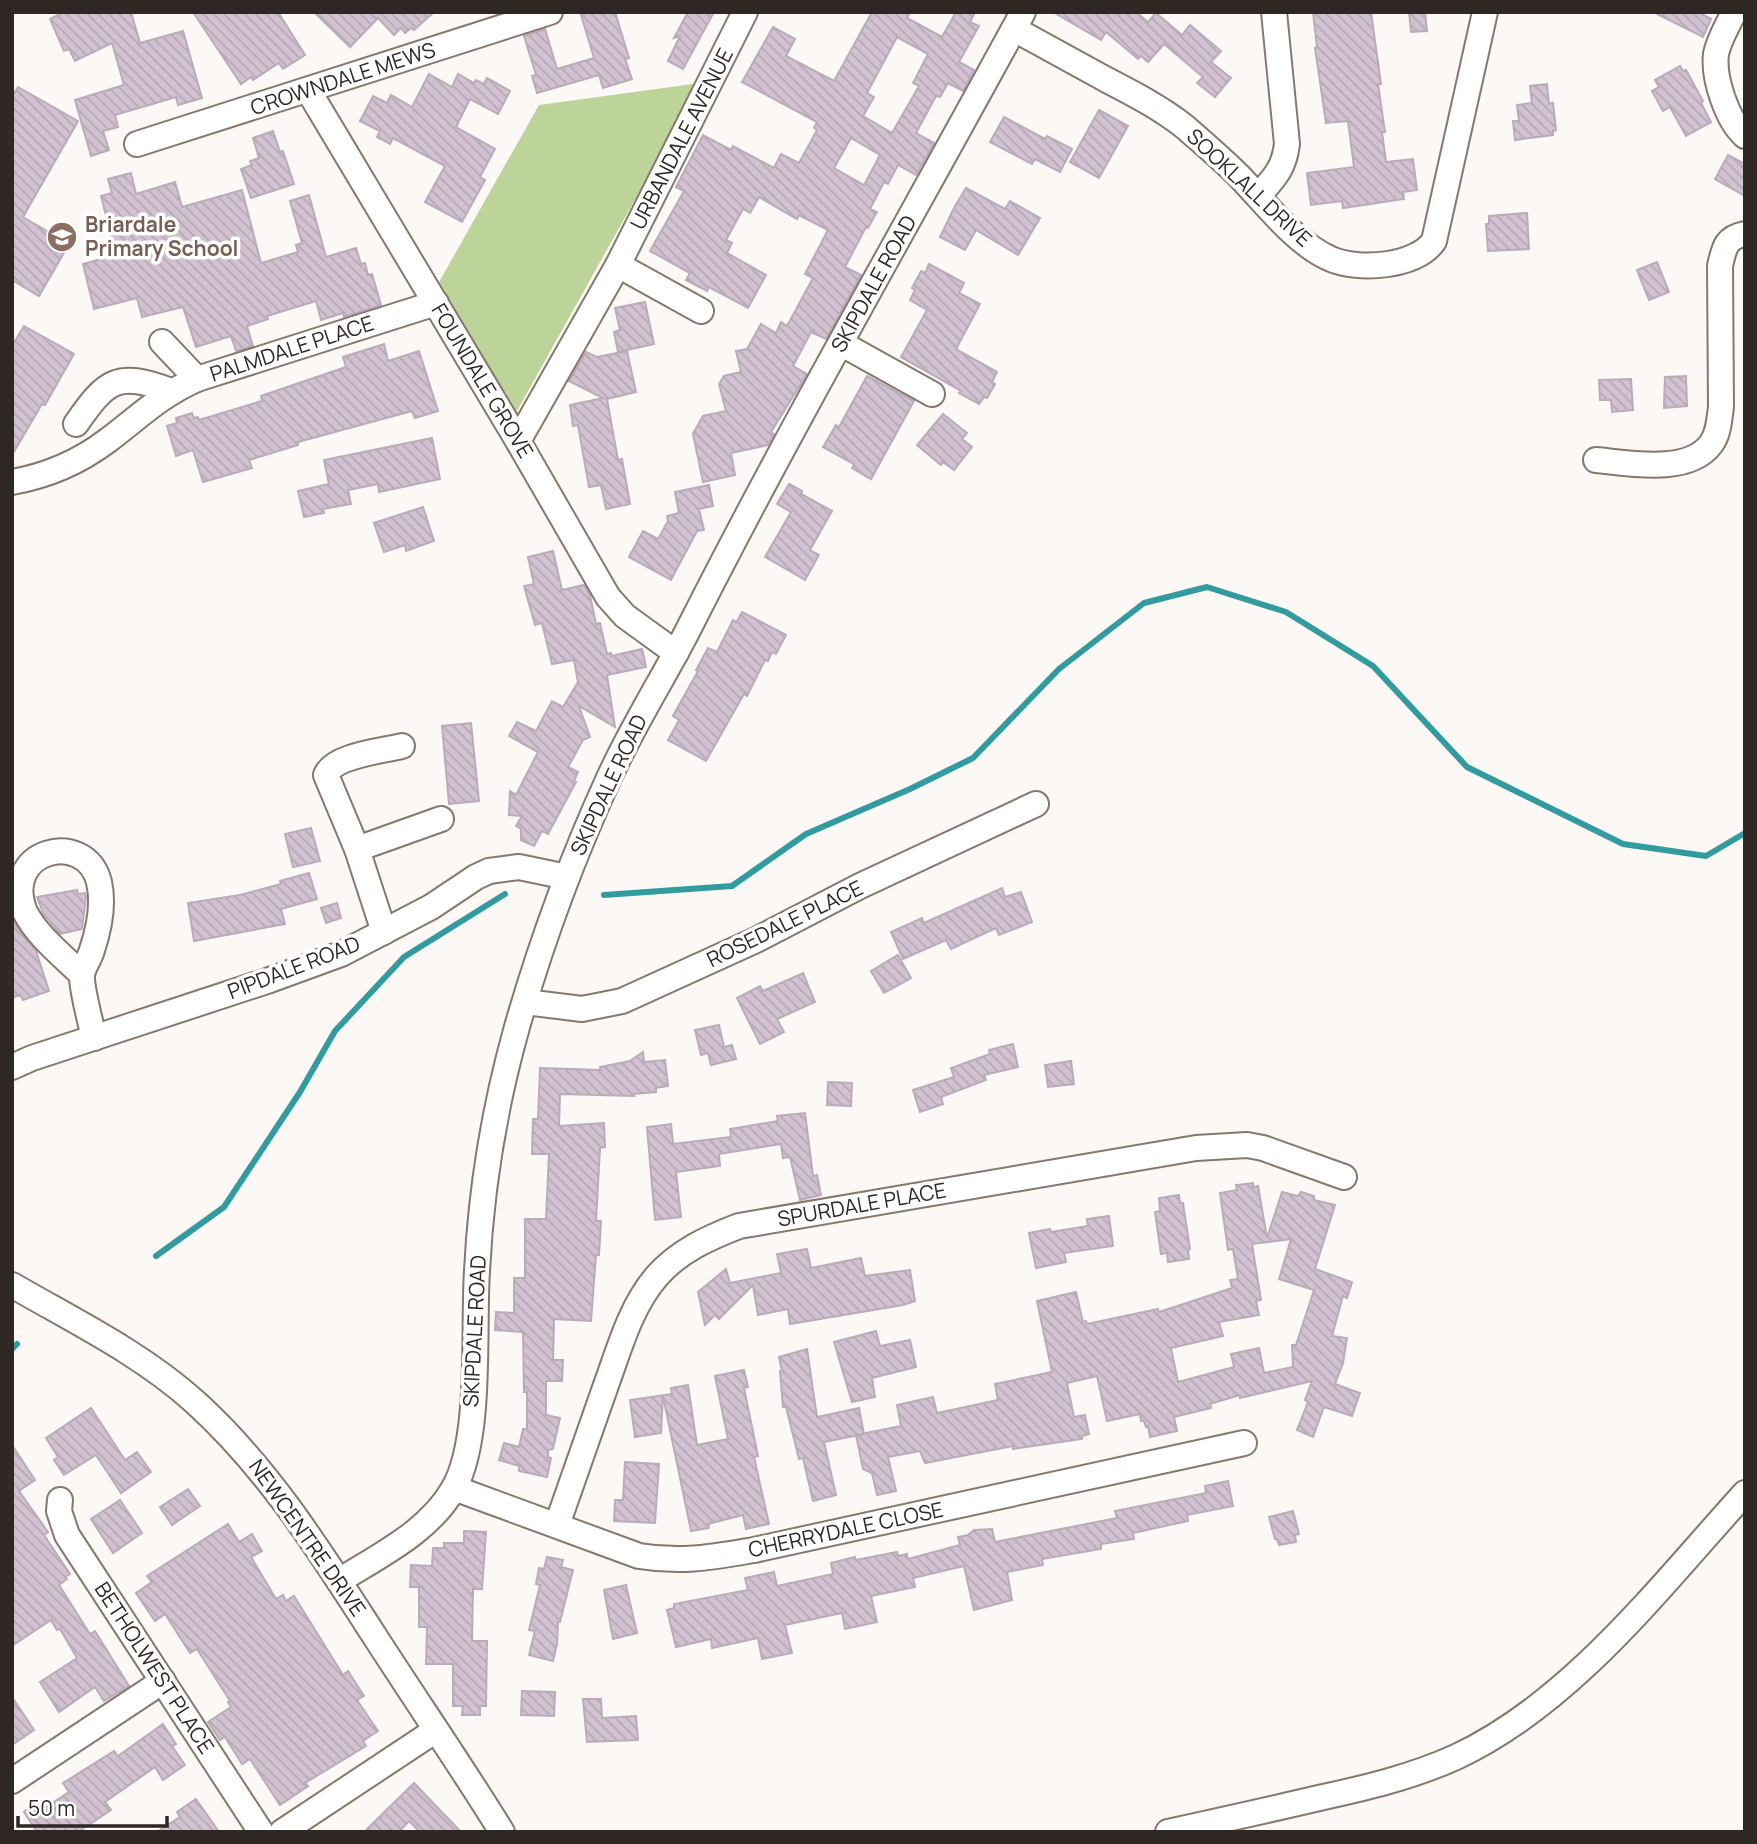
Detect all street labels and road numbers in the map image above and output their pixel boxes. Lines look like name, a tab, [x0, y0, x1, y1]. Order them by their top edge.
street label: CROWNDALE MEWS	[247, 35, 439, 121]
street label: URBANDALE AVENUE	[623, 43, 739, 234]
street label: SOOKLALL DRIVE	[1181, 122, 1318, 253]
street label: SKIPDALE ROAD	[824, 210, 922, 357]
street label: FOUNDALE GROVE	[426, 298, 540, 463]
street label: PALMDALE PLACE	[206, 308, 377, 388]
street label: SKIPDALE ROAD	[563, 710, 653, 860]
street label: ROSEDALE PLACE	[702, 873, 867, 973]
street label: PIPDALE ROAD	[223, 929, 364, 1005]
street label: SPURDALE PLACE	[775, 1175, 948, 1233]
street label: SKIPDALE ROAD	[456, 1254, 492, 1408]
street label: NEWCENTRE DRIVE	[243, 1453, 373, 1622]
street label: CHERRYDALE CLOSE	[746, 1495, 946, 1563]
street label: BETHOLWEST PLACE	[89, 1576, 221, 1759]

